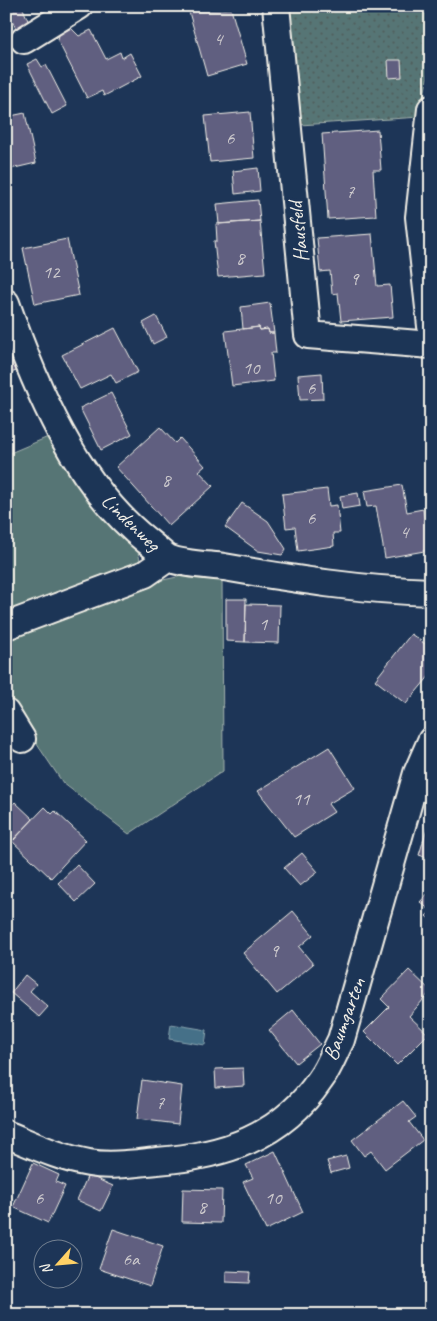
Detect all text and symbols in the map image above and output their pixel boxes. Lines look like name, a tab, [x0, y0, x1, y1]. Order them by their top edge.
house number: 4	[214, 27, 225, 51]
house number: 6	[226, 126, 236, 150]
house number: 7	[346, 180, 356, 204]
street label: Hausfeld	[282, 197, 314, 264]
house number: 8	[236, 246, 247, 270]
house number: 12	[42, 260, 61, 284]
house number: 9	[350, 267, 360, 291]
house number: 10	[242, 356, 261, 380]
house number: 6	[307, 376, 317, 400]
house number: 8	[162, 468, 173, 492]
street label: Lindenweg	[96, 488, 167, 557]
house number: 6	[307, 506, 317, 530]
house number: 4	[400, 520, 411, 544]
house number: 1	[259, 612, 269, 636]
house number: 11	[292, 787, 311, 811]
house number: 9	[270, 939, 280, 963]
street label: Baumgarten	[317, 973, 371, 1064]
house number: 7	[156, 1091, 166, 1115]
house number: 6	[35, 1186, 45, 1210]
house number: 10	[264, 1186, 283, 1210]
house number: 8	[198, 1195, 209, 1219]
north arrow	[32, 1238, 82, 1288]
house number: 6a	[123, 1247, 141, 1271]
text: N	[36, 1260, 56, 1277]

